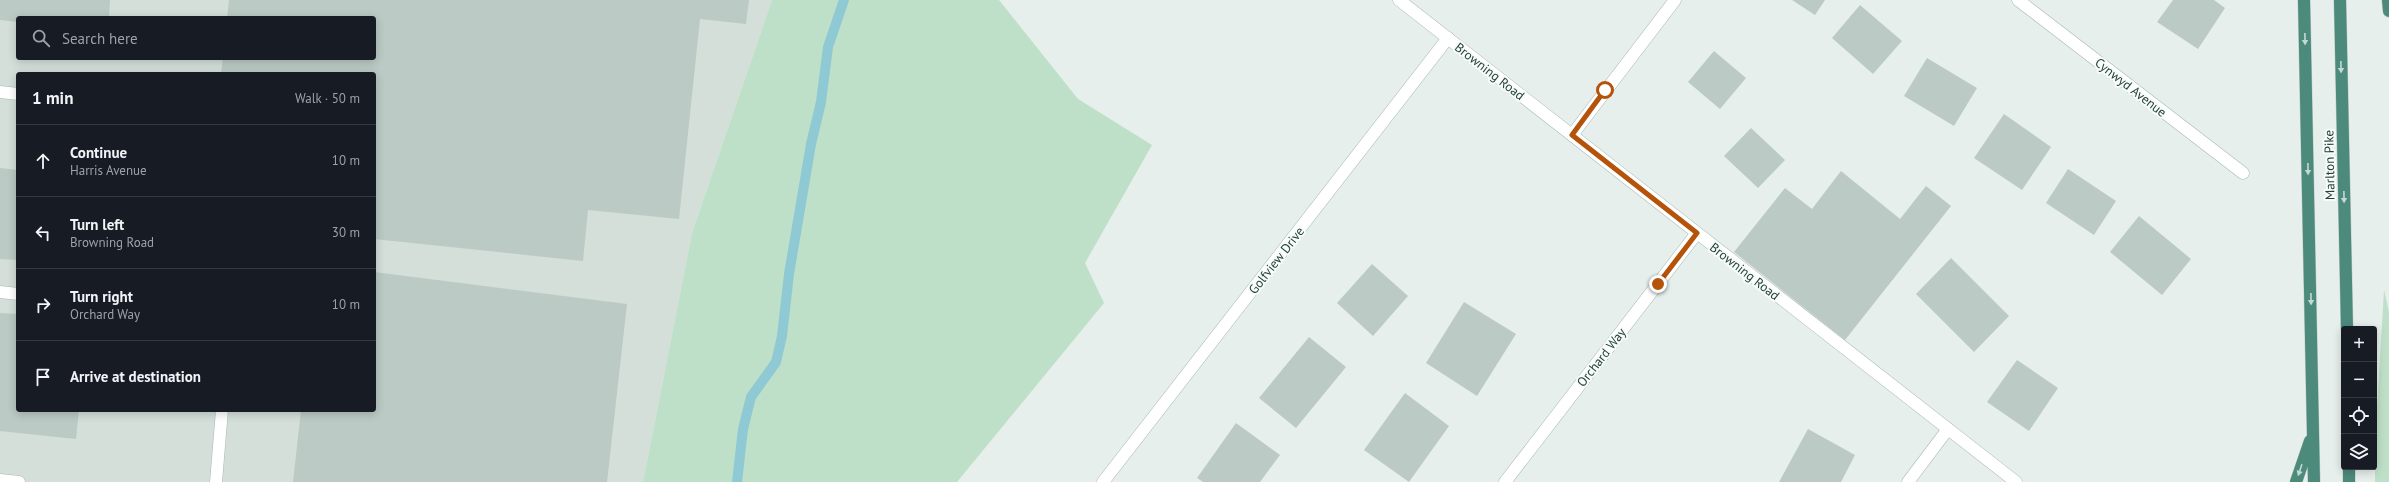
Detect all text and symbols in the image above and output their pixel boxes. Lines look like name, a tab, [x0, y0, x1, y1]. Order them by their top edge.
search box	[16, 16, 376, 60]
icon: search	[30, 27, 52, 49]
text: Search here	[62, 29, 138, 48]
one-way arrow	[2302, 33, 2308, 46]
street label: Browning Road	[1451, 39, 1528, 104]
street label: Cynwyd Avenue	[2091, 54, 2170, 121]
one-way arrow	[2338, 61, 2344, 74]
route start	[1596, 81, 1614, 99]
text: 1 min	[32, 87, 73, 109]
text: Walk · 50 m	[295, 90, 360, 107]
street label: Marlton Pike	[2320, 130, 2339, 200]
text: Continue	[70, 143, 127, 162]
icon: ahead	[32, 150, 54, 172]
text: 10 m	[332, 152, 360, 169]
text: Harris Avenue	[70, 162, 147, 179]
one-way arrow	[2305, 163, 2311, 176]
one-way arrow	[2341, 191, 2347, 204]
text: Turn left	[70, 215, 124, 234]
icon: left	[32, 222, 54, 244]
street label: Golfview Drive	[1245, 223, 1308, 297]
text: 30 m	[332, 224, 360, 241]
text: Browning Road	[70, 234, 154, 251]
street label: Browning Road	[1706, 239, 1783, 304]
route end	[1649, 275, 1667, 293]
text: Turn right	[70, 287, 133, 306]
one-way arrow	[2307, 293, 2314, 305]
icon: right	[32, 294, 54, 316]
text: 10 m	[332, 296, 360, 313]
text: Orchard Way	[70, 306, 140, 323]
street label: Orchard Way	[1573, 324, 1630, 390]
map controls	[2341, 326, 2377, 470]
button: +	[2341, 326, 2377, 362]
button: −	[2341, 362, 2377, 398]
icon: arrive	[32, 366, 54, 388]
text: Arrive at destination	[70, 367, 201, 386]
button: locate	[2341, 398, 2377, 434]
button: layers	[2341, 434, 2377, 470]
one-way arrow	[2297, 465, 2303, 477]

